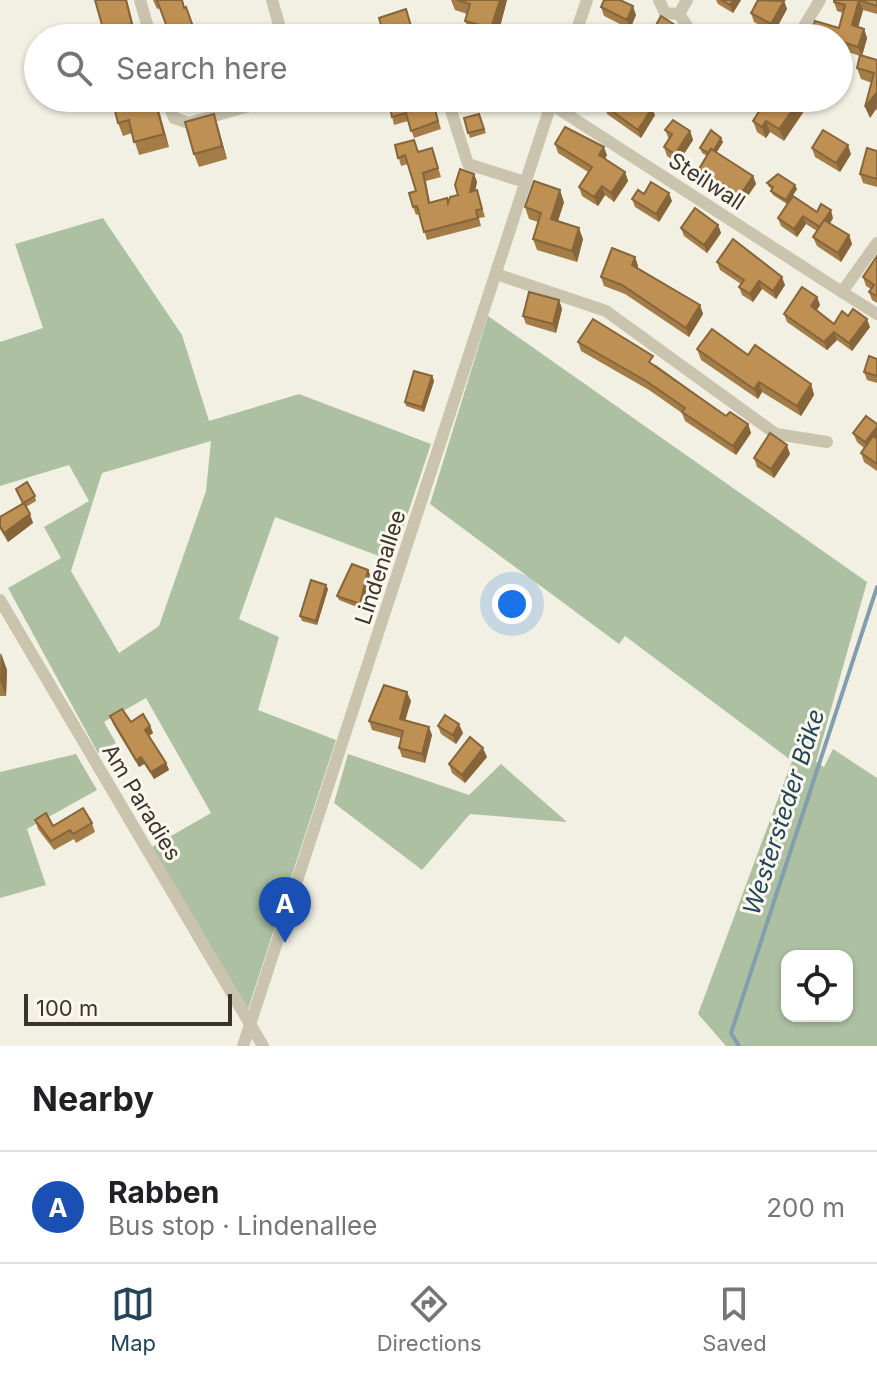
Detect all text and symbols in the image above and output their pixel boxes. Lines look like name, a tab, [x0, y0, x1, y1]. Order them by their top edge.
search box	[24, 24, 853, 112]
icon: search	[52, 46, 96, 90]
text: Search here	[116, 50, 288, 86]
street label: Steilwall	[664, 147, 750, 215]
street label: Lindenallee	[349, 507, 411, 627]
your location	[492, 584, 532, 624]
water label: Westersteder Bäke	[737, 705, 830, 918]
street label: Am Paradies	[97, 739, 187, 865]
pin: A	[259, 877, 311, 943]
map controls	[781, 950, 853, 1022]
button: locate	[781, 950, 853, 1022]
scale bar	[24, 990, 232, 1026]
text: 100 m	[36, 995, 98, 1021]
text: Nearby	[32, 1078, 154, 1119]
text: Rabben	[108, 1174, 219, 1210]
text: A	[48, 1192, 68, 1223]
text: 200 m	[766, 1192, 845, 1223]
text: Bus stop · Lindenallee	[108, 1210, 377, 1241]
tab: Map	[110, 1282, 156, 1356]
tab: Directions	[377, 1282, 482, 1356]
tab: Saved	[702, 1282, 767, 1356]

